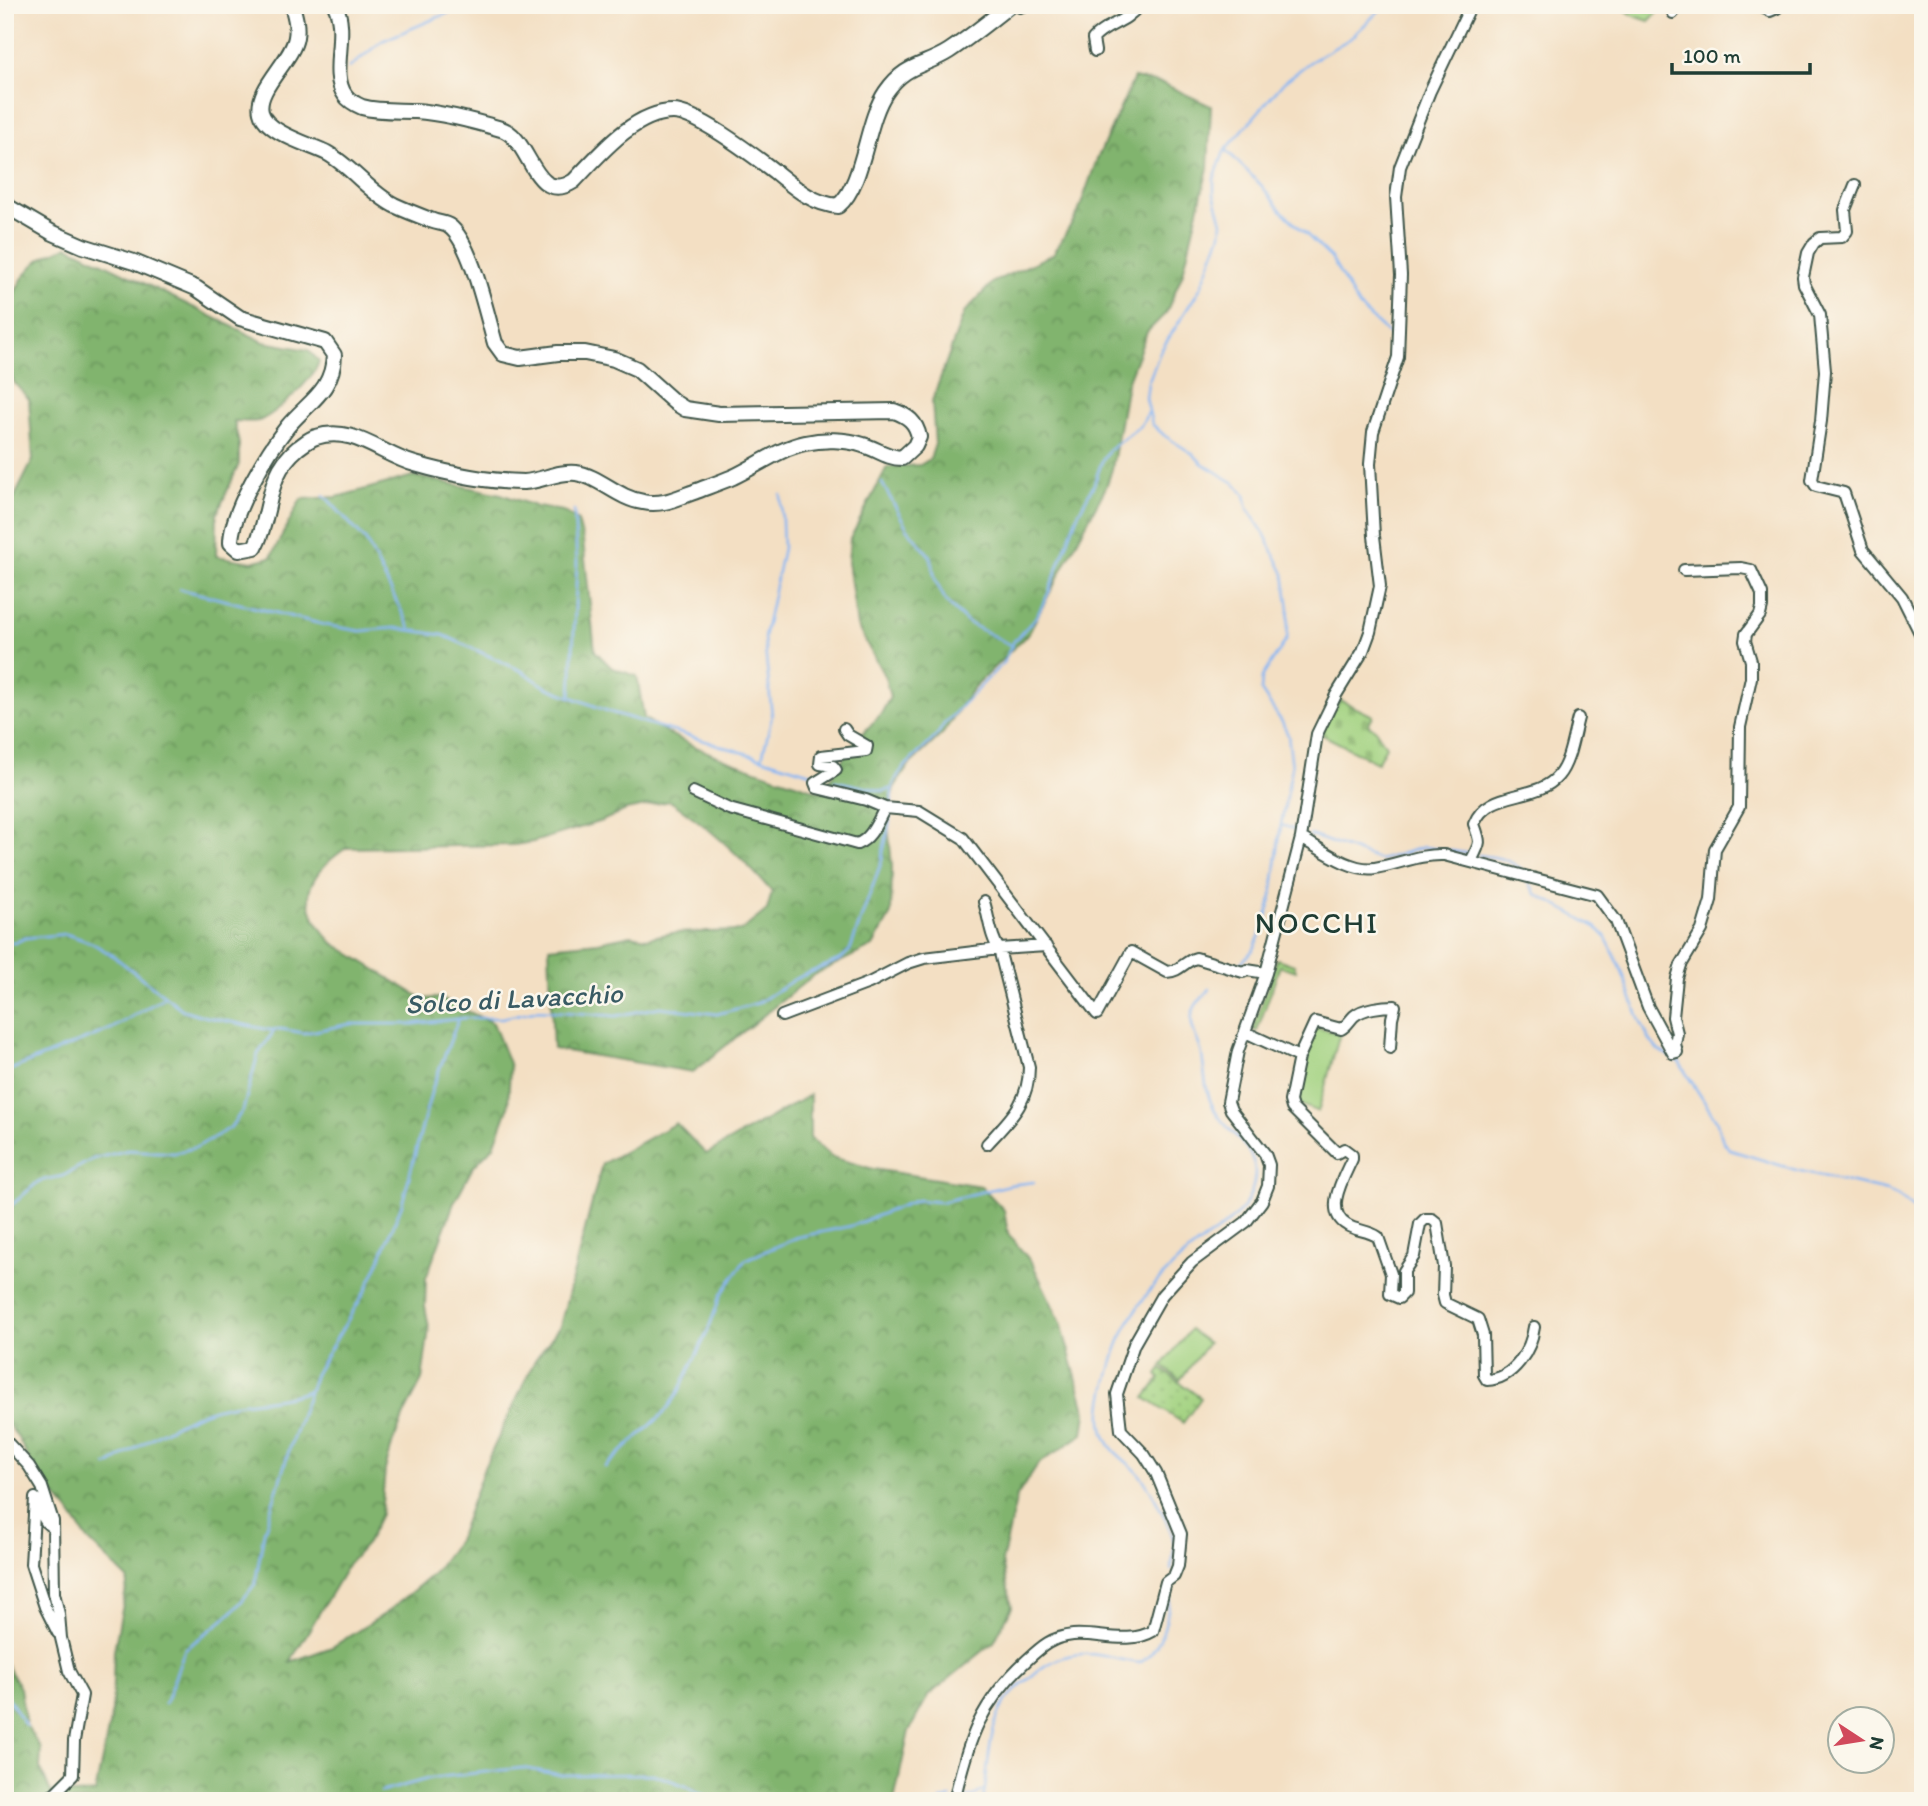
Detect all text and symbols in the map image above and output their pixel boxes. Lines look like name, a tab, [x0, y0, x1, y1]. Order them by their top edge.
scale bar	[1672, 32, 1811, 76]
text: 100 m	[1683, 43, 1741, 68]
district label: NOCCHI	[1255, 904, 1379, 941]
water label: Solco di Lavacchio	[404, 975, 624, 1021]
north arrow	[1826, 1704, 1896, 1774]
text: N	[1865, 1735, 1890, 1752]

